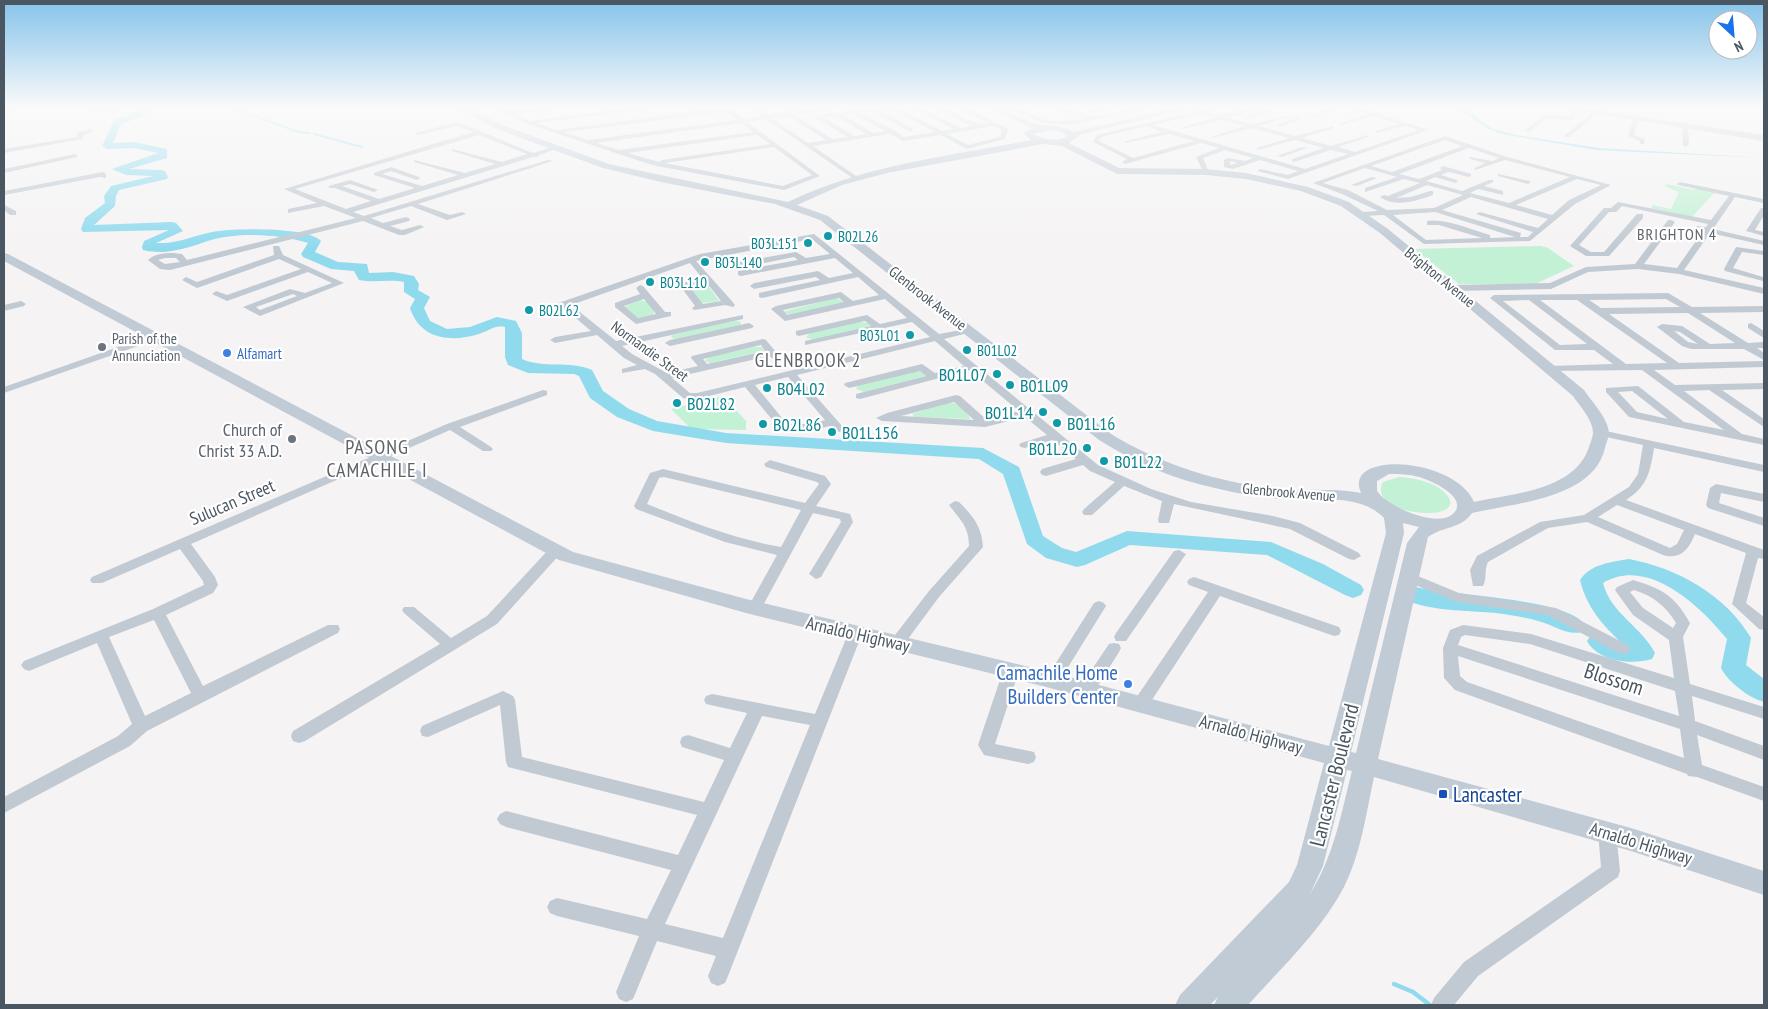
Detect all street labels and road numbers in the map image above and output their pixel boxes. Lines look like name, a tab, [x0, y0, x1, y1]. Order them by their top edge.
street label: Brighton Avenue	[1401, 243, 1479, 311]
street label: Glenbrook Avenue	[885, 262, 971, 334]
street label: Normandie Street	[608, 317, 692, 385]
street label: Sulucan Street	[186, 474, 278, 530]
street label: Glenbrook Avenue	[1242, 478, 1336, 506]
street label: Arnaldo Highway	[804, 611, 912, 657]
street label: Blossom	[1581, 657, 1647, 701]
street label: Lancaster Boulevard	[1303, 701, 1365, 849]
street label: Arnaldo Highway	[1197, 709, 1305, 759]
street label: Arnaldo Highway	[1587, 817, 1695, 870]

